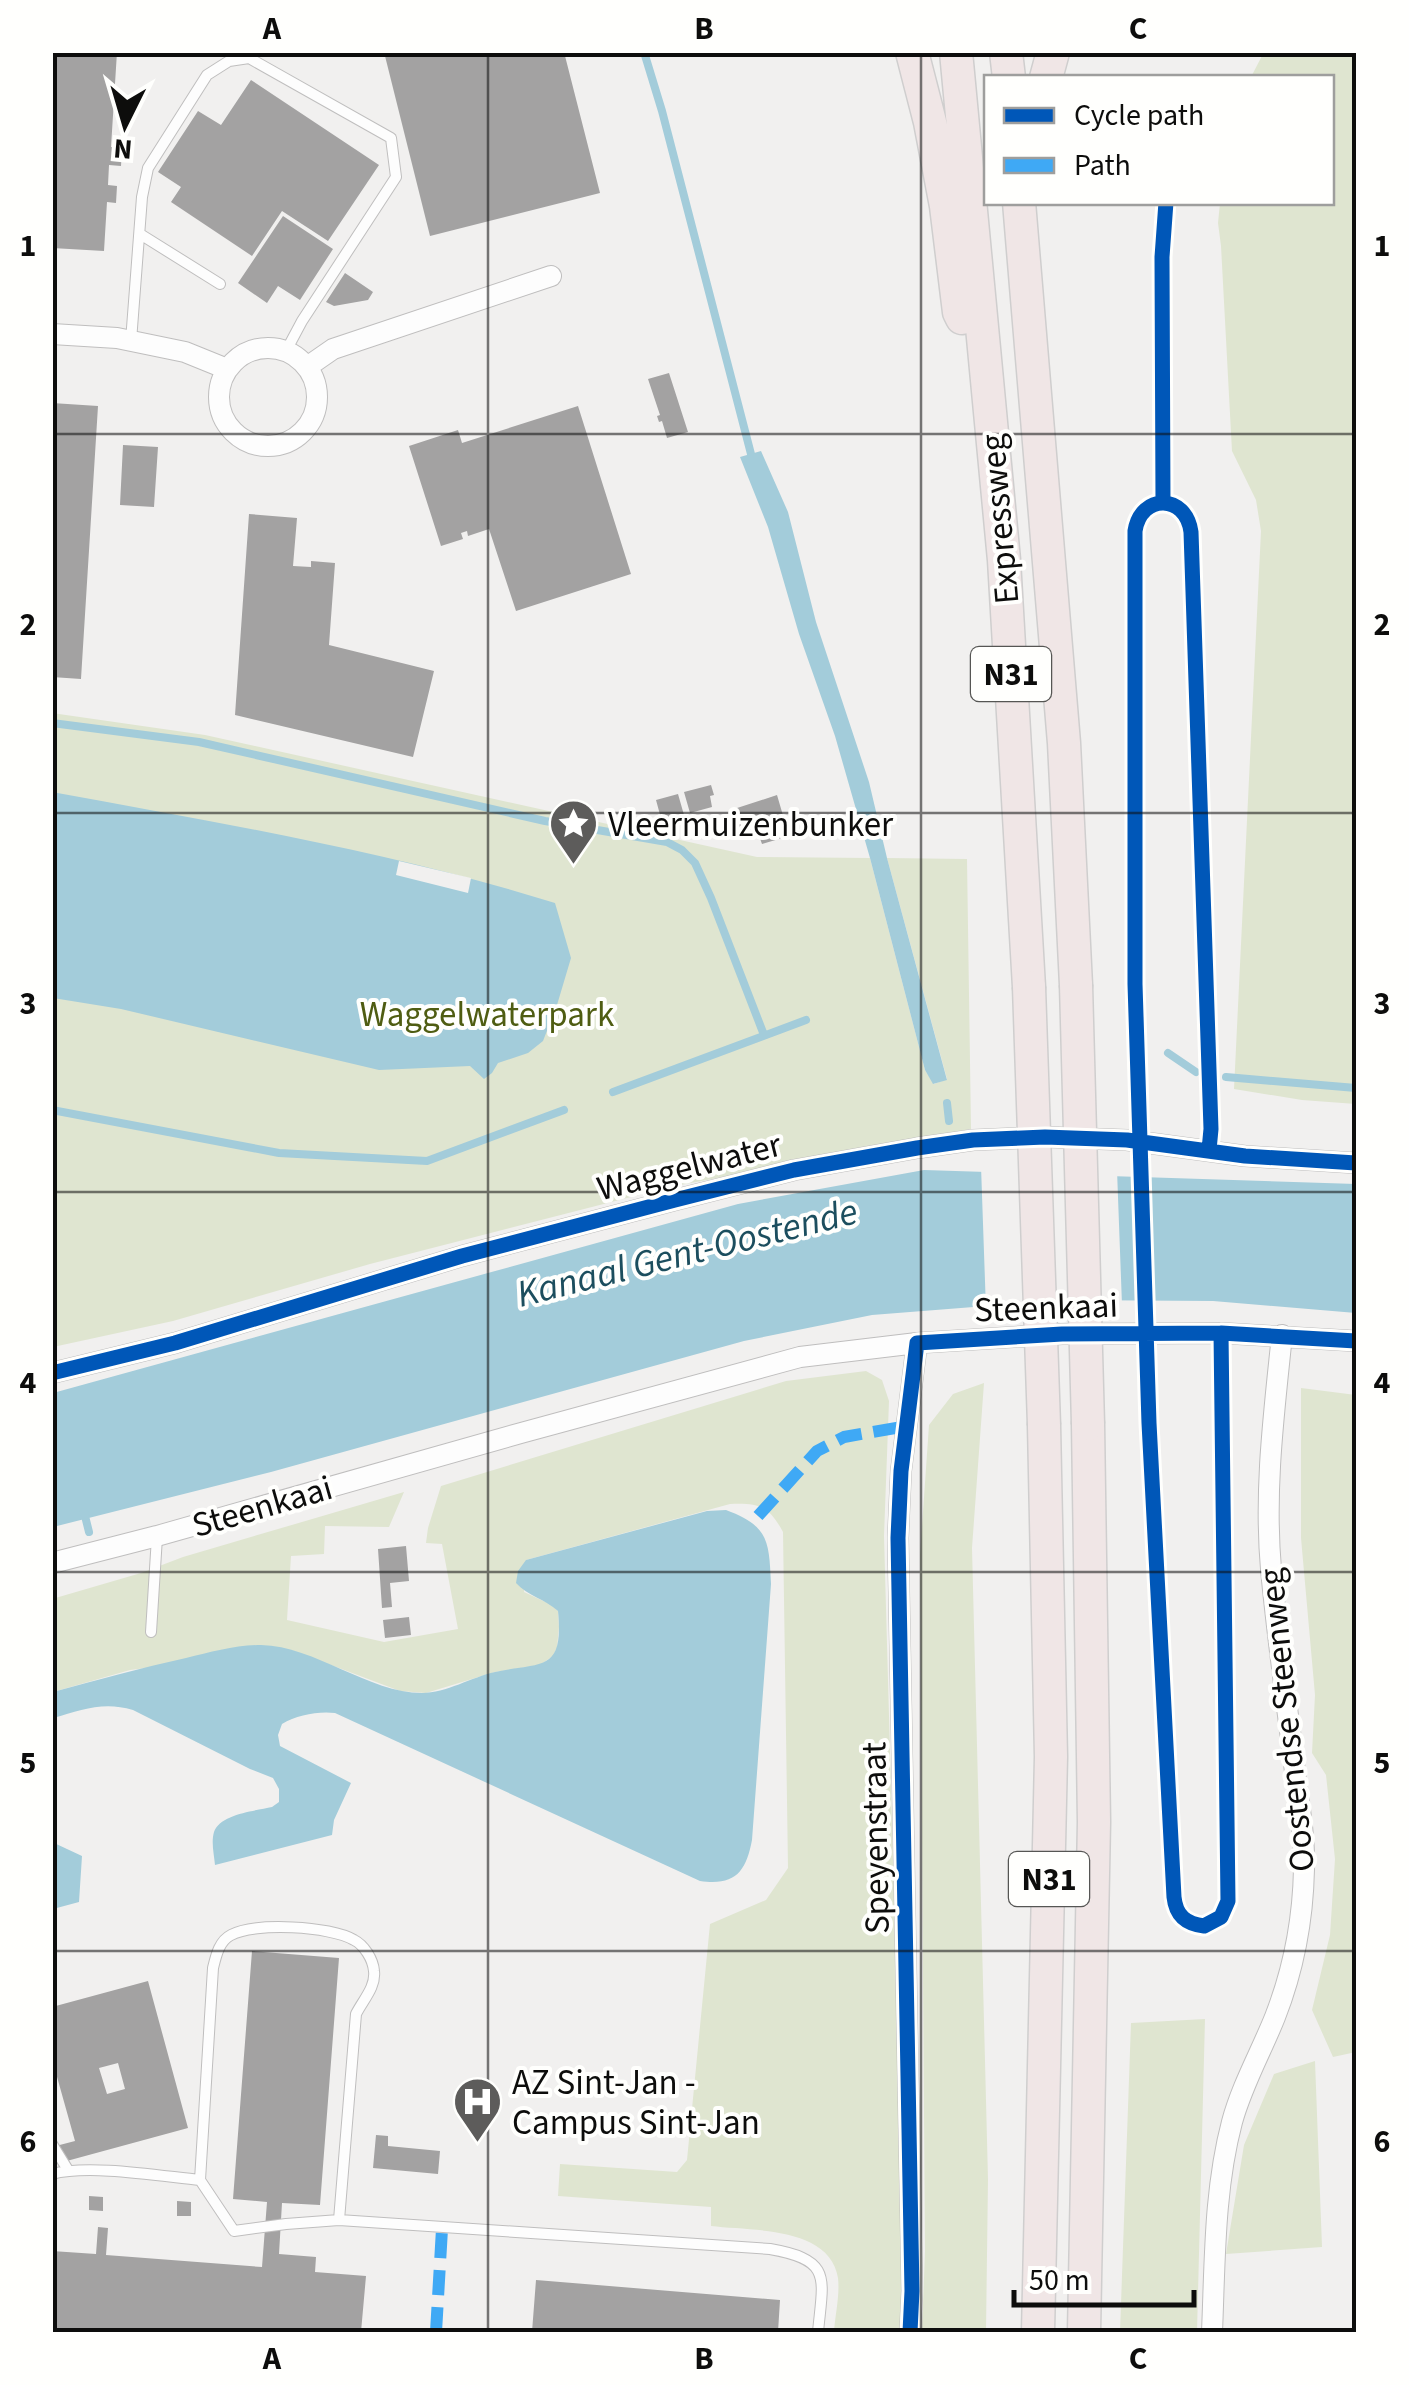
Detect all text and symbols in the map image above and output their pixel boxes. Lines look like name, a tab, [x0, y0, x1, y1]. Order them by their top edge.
text: A	[262, 6, 282, 52]
text: B	[694, 6, 714, 52]
text: C	[1129, 6, 1147, 52]
north arrow	[75, 75, 175, 175]
legend	[984, 75, 1334, 205]
text: Cycle path	[1074, 94, 1204, 137]
text: N	[112, 128, 134, 170]
text: Path	[1074, 144, 1131, 187]
text: 1	[20, 223, 36, 269]
text: 1	[1374, 223, 1390, 269]
street label: Expressweg	[968, 431, 1032, 606]
text: 2	[20, 602, 36, 648]
text: 2	[1374, 602, 1390, 648]
road number: N31	[971, 647, 1051, 701]
place icon: Vleermuizenbunker	[547, 798, 599, 866]
place label: Vleermuizenbunker	[608, 800, 894, 850]
text: 3	[20, 981, 36, 1027]
text: 3	[1374, 981, 1390, 1027]
park label: Waggelwaterpark	[360, 990, 615, 1040]
street label: Waggelwater	[592, 1120, 788, 1214]
water label: Kanaal Gent-Oostende	[511, 1184, 863, 1321]
street label: Steenkaai	[973, 1281, 1119, 1335]
text: 4	[20, 1360, 37, 1406]
text: 4	[1374, 1360, 1391, 1406]
street label: Steenkaai	[186, 1463, 338, 1551]
street label: Oostendse Steenweg	[1246, 1565, 1328, 1874]
text: 5	[20, 1740, 36, 1786]
text: 5	[1374, 1740, 1390, 1786]
street label: Speyenstraat	[849, 1741, 903, 1934]
road number: N31	[1009, 1852, 1089, 1906]
place label: AZ Sint-Jan - Campus Sint-Jan	[512, 2058, 760, 2148]
hospital icon: AZ Sint-Jan - Campus Sint-Jan	[451, 2076, 503, 2144]
text: 6	[20, 2119, 36, 2165]
text: 6	[1374, 2119, 1390, 2165]
scale bar	[1014, 2245, 1194, 2307]
text: 50 m	[1029, 2259, 1090, 2302]
text: A	[262, 2336, 282, 2382]
text: B	[694, 2336, 714, 2382]
text: C	[1129, 2336, 1147, 2382]

